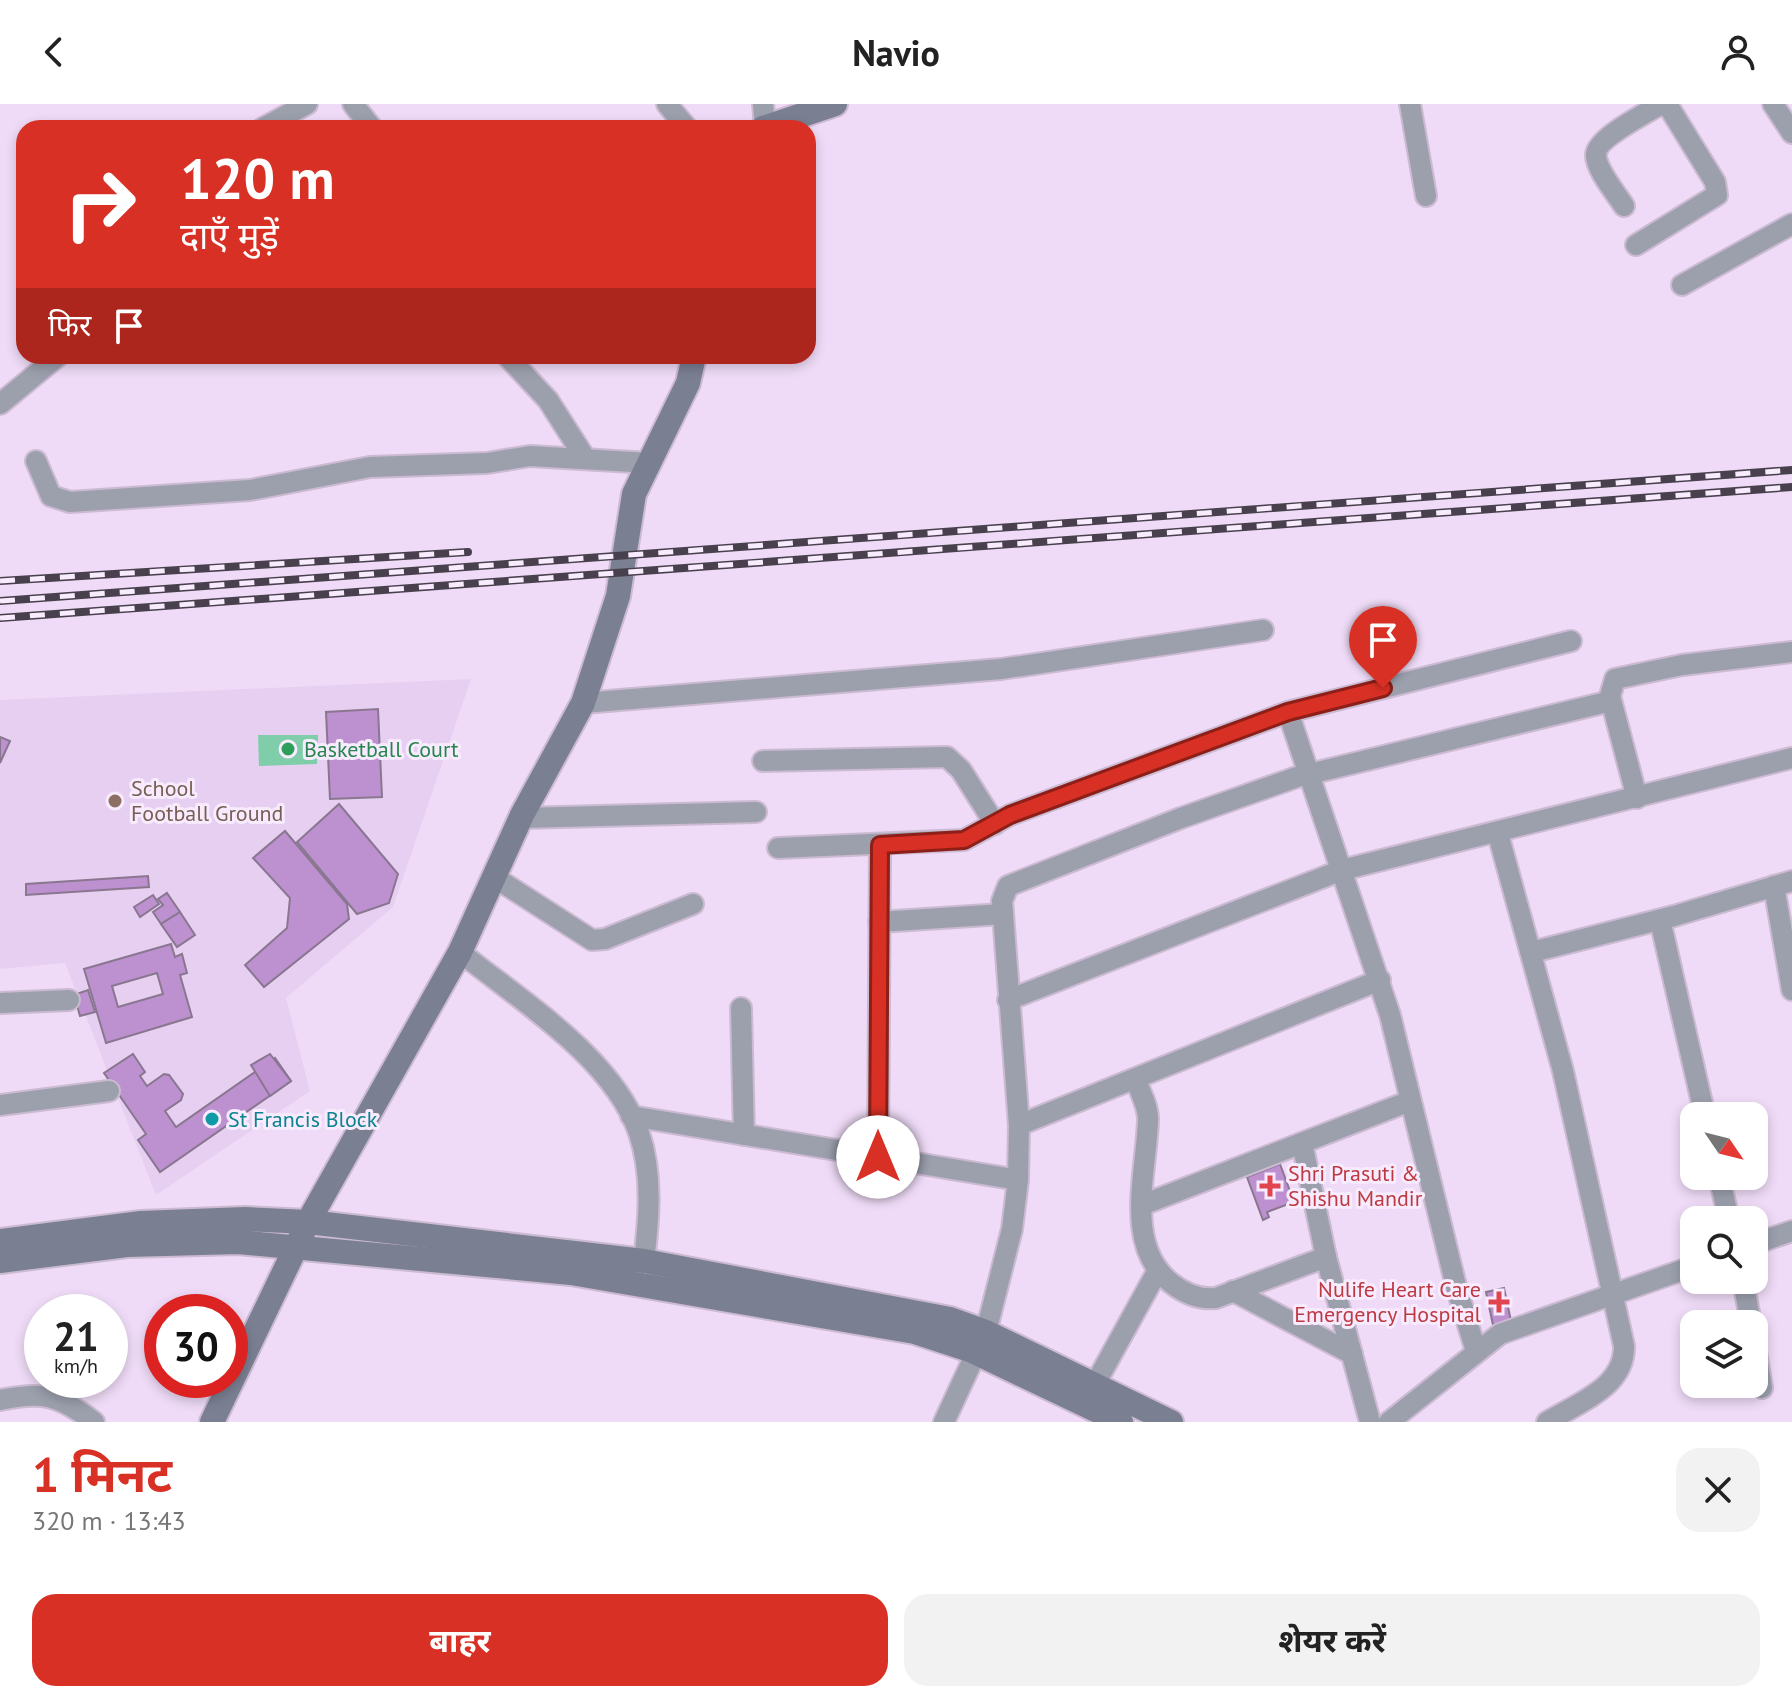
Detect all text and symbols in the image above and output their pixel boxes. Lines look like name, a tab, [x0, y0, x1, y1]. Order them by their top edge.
text: Navio	[852, 29, 940, 76]
icon: back	[32, 30, 76, 74]
icon: person	[1716, 30, 1760, 74]
text: 120 m	[180, 142, 335, 214]
icon: right	[48, 152, 152, 256]
text: दाएँ मुड़ें	[180, 212, 279, 259]
icon: arrive	[107, 304, 151, 348]
text: फिर	[48, 305, 91, 344]
pin	[1349, 606, 1417, 688]
icon: arrive	[1361, 618, 1405, 662]
place label: Basketball Court	[304, 735, 459, 763]
marker: Basketball Court	[279, 740, 297, 758]
place label: School Football Ground	[131, 774, 283, 827]
marker: School Football Ground	[106, 792, 124, 810]
north arrow	[1680, 1102, 1768, 1190]
map controls	[1680, 1102, 1768, 1398]
place label: St Francis Block	[228, 1105, 378, 1133]
marker: St Francis Block	[203, 1110, 221, 1128]
position arrow	[836, 1115, 920, 1199]
place label: Shri Prasuti & Shishu Mandir	[1288, 1159, 1423, 1212]
marker: Shri Prasuti & Shishu Mandir	[1259, 1175, 1281, 1197]
button: search	[1680, 1206, 1768, 1294]
place label: Nulife Heart Care Emergency Hospital	[1294, 1275, 1482, 1328]
marker: Nulife Heart Care Emergency Hospital	[1488, 1291, 1510, 1313]
speed limit sign: 30	[144, 1294, 248, 1398]
text: 21	[53, 1310, 99, 1362]
button: layers	[1680, 1310, 1768, 1398]
text: km/h	[54, 1353, 98, 1379]
text: 1 मिनट	[32, 1443, 172, 1505]
button: close	[1676, 1448, 1760, 1532]
text: 320 m · 13:43	[32, 1504, 186, 1537]
button: बाहर	[32, 1594, 888, 1686]
button: शेयर करें	[904, 1594, 1760, 1686]

